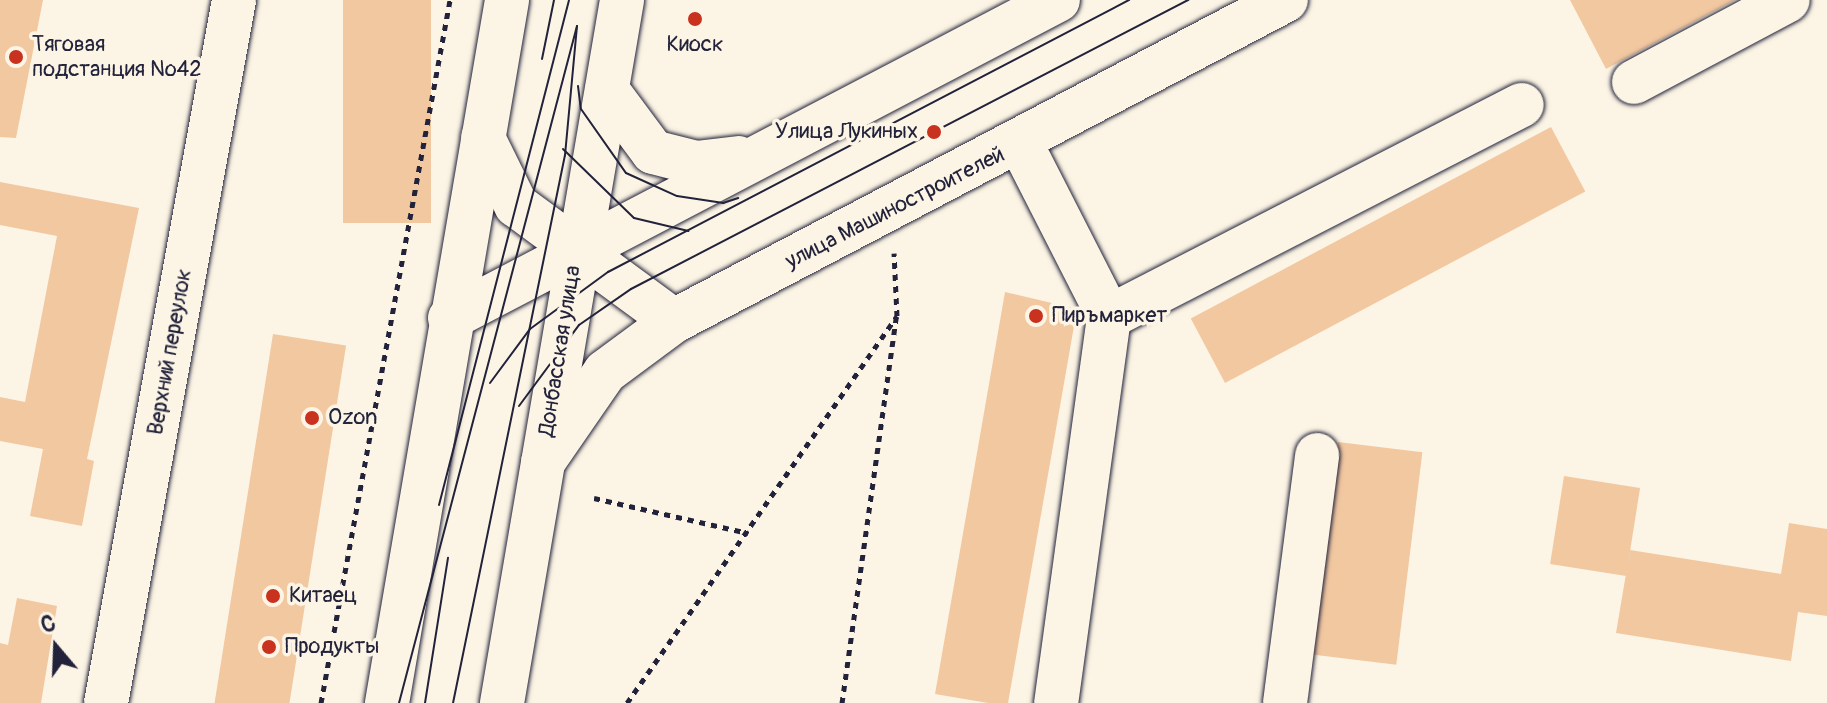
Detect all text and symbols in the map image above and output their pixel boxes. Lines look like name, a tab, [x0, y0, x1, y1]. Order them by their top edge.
marker: Киоск	[686, 10, 704, 28]
place label: Тяговая подстанция №42	[32, 31, 202, 82]
place label: Киоск	[667, 32, 723, 58]
marker: Тяговая подстанция №42	[7, 48, 25, 66]
place label: Улица Лукиных	[775, 119, 918, 145]
marker: Улица Лукиных	[925, 123, 943, 141]
street label: улица Машиностроителей	[781, 141, 1009, 275]
street label: Донбасская улица	[533, 264, 587, 438]
street label: Верхний переулок	[142, 267, 198, 437]
place label: Пиръмаркет	[1052, 303, 1167, 329]
marker: Пиръмаркет	[1027, 307, 1045, 325]
place label: Ozon	[328, 405, 377, 431]
marker: Ozon	[303, 409, 321, 427]
place label: Китаец	[289, 583, 357, 609]
marker: Китаец	[264, 587, 282, 605]
north arrow	[16, 607, 96, 687]
text: С	[37, 609, 59, 640]
place label: Продукты	[285, 634, 380, 660]
marker: Продукты	[260, 638, 278, 656]

